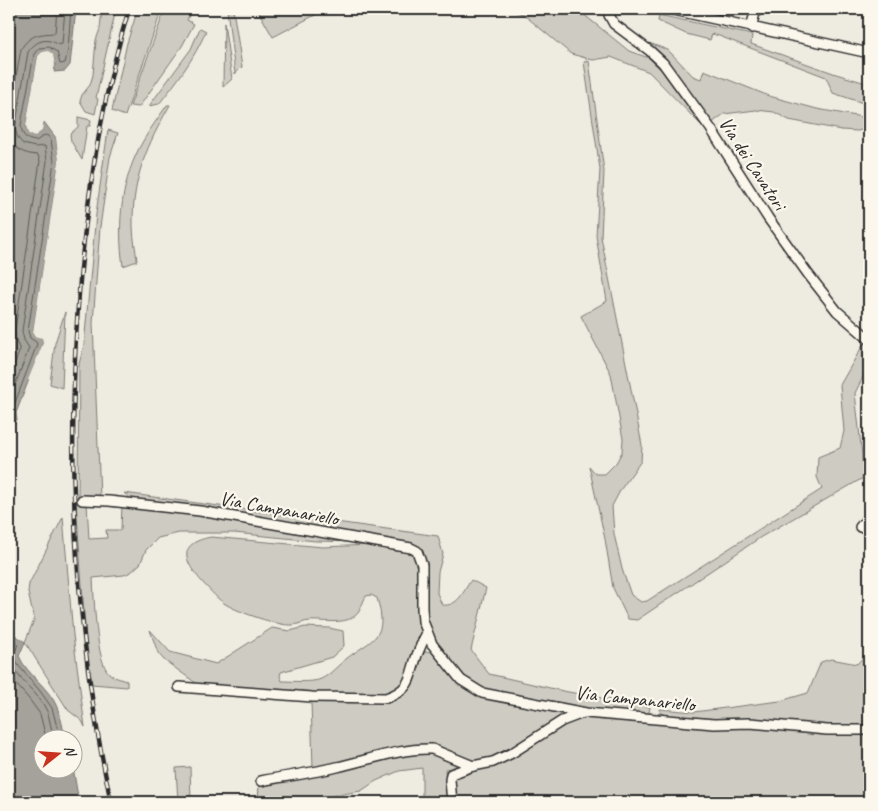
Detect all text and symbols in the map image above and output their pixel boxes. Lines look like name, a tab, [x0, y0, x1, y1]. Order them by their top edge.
street label: Via dei Cavatori	[713, 112, 793, 217]
street label: Via Campanariello	[218, 486, 342, 532]
street label: Via Campanariello	[574, 680, 698, 717]
north arrow	[32, 728, 82, 778]
text: N	[61, 744, 80, 759]

